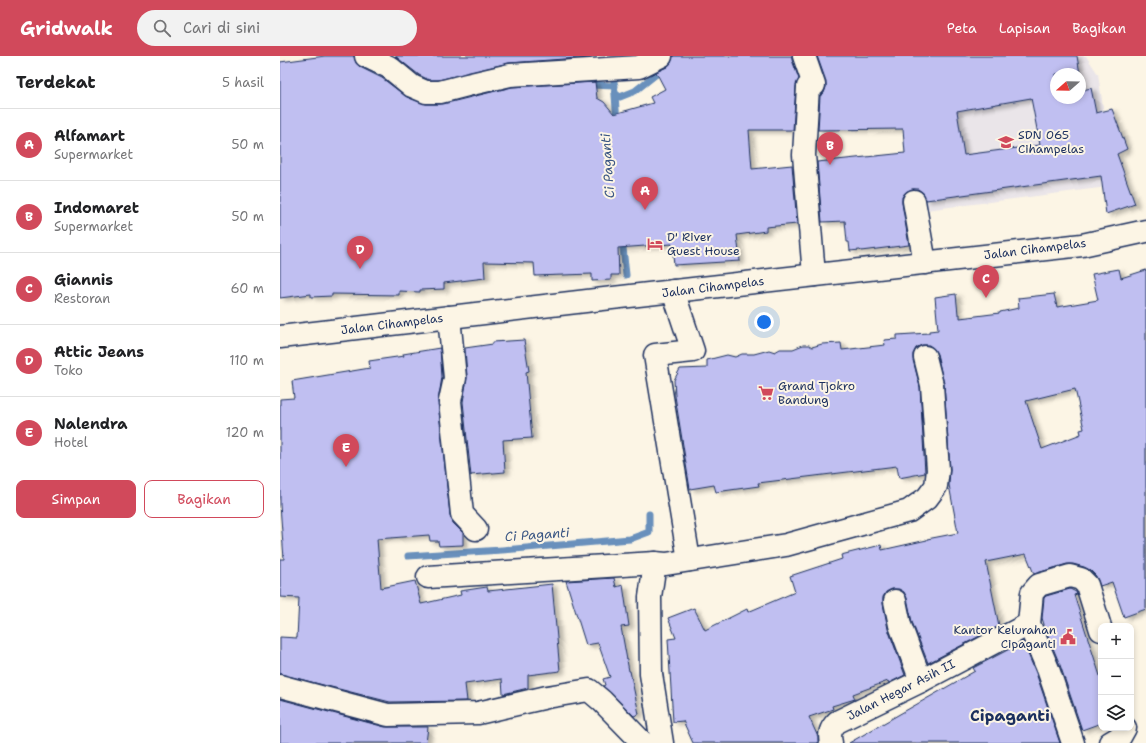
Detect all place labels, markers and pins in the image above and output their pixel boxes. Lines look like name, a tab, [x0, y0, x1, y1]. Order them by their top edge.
place label: SDN 065 Cihampelas	[1018, 127, 1084, 157]
pin: B	[817, 132, 843, 165]
school or university icon: SDN 065 Cihampelas	[997, 133, 1015, 151]
pin: A	[632, 177, 658, 210]
place label: D' River Guest House	[667, 229, 740, 259]
hotel icon: D' River Guest House	[646, 235, 664, 253]
pin: D	[347, 236, 373, 269]
pin: C	[973, 265, 999, 298]
place label: Grand Tjokro Bandung	[778, 378, 855, 408]
supermarket icon: Grand Tjokro Bandung	[757, 384, 775, 402]
pin: E	[333, 434, 359, 467]
place label: Kantor Kelurahan Cipaganti	[953, 622, 1056, 652]
public building icon: Kantor Kelurahan Cipaganti	[1059, 628, 1077, 646]

